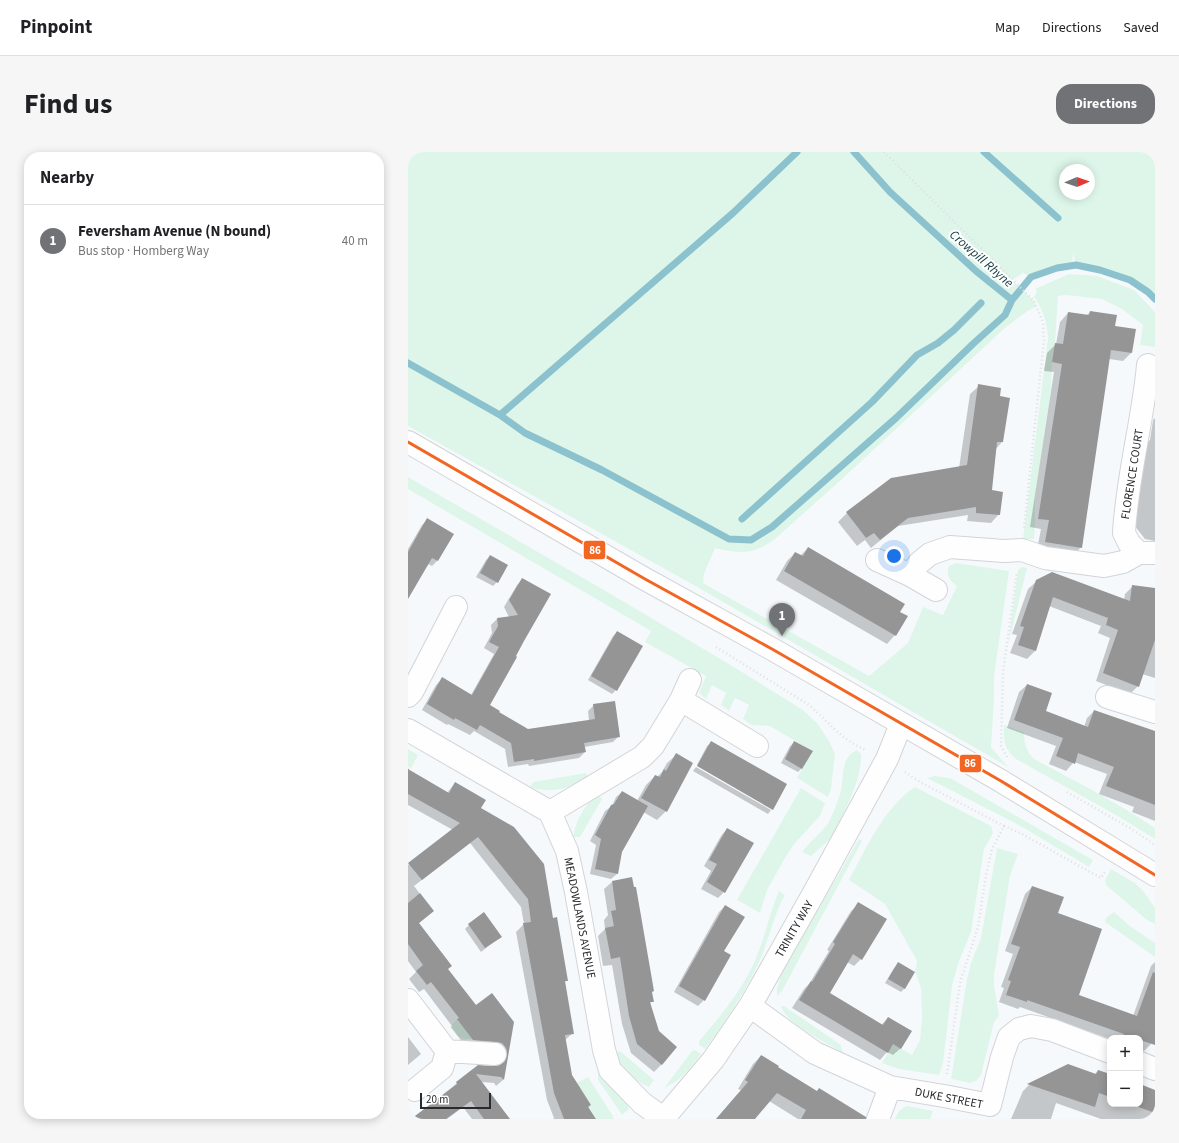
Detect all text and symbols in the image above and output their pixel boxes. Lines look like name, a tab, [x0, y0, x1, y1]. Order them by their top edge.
text: Pinpoint	[20, 14, 92, 41]
text: Map	[995, 18, 1020, 38]
text: Directions	[1042, 18, 1101, 38]
text: Saved	[1123, 18, 1159, 38]
text: Find us	[24, 84, 112, 124]
button: Directions	[1056, 84, 1155, 124]
north arrow	[1059, 164, 1095, 200]
text: Nearby	[40, 166, 94, 190]
text: Feversham Avenue (N bound)	[78, 221, 271, 242]
water label: Crowpill Rhyne	[946, 226, 1017, 292]
text: 1	[50, 232, 56, 250]
text: 40 m	[342, 232, 368, 250]
text: Bus stop · Homberg Way	[78, 242, 209, 260]
street label: FLORENCE COURT	[1117, 427, 1148, 520]
line badge: 86	[583, 540, 606, 560]
text: 86	[589, 543, 601, 558]
your location	[884, 546, 904, 566]
pin: 1	[769, 603, 795, 636]
line badge: 86	[959, 754, 982, 773]
text: 86	[964, 756, 976, 771]
street label: MEADOWLANDS AVENUE	[559, 856, 600, 980]
street label: TRINITY WAY	[771, 897, 818, 961]
map controls	[1107, 1035, 1143, 1107]
button: +	[1107, 1035, 1143, 1071]
button: −	[1107, 1071, 1143, 1107]
street label: DUKE STREET	[913, 1084, 985, 1114]
scale bar	[420, 1091, 491, 1110]
text: 20 m	[426, 1092, 448, 1107]

